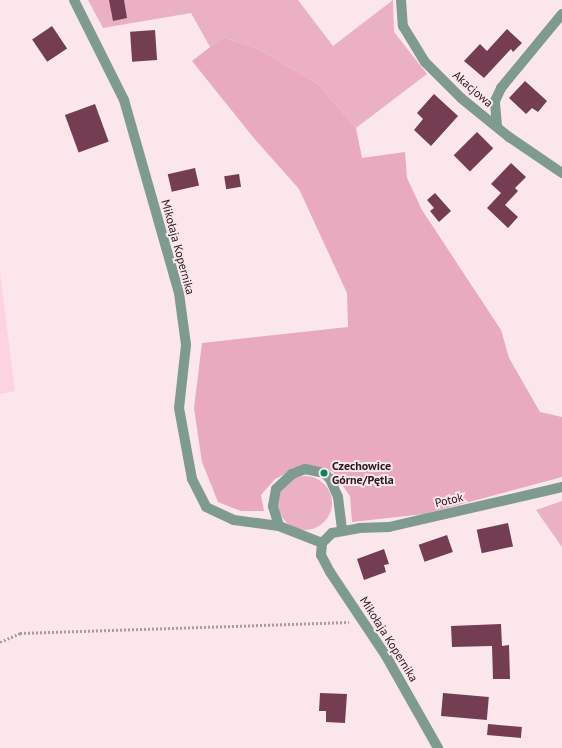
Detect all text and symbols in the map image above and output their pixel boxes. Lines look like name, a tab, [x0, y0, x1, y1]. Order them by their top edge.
street label: Akacjowa	[450, 68, 496, 110]
street label: Mikołaja Kopernika	[158, 198, 198, 296]
place label: Czechowice Górne/Pętla	[332, 459, 394, 487]
marker: Czechowice Górne/Pętla	[319, 468, 329, 478]
street label: Potok	[433, 490, 465, 510]
street label: Mikołaja Kopernika	[357, 594, 421, 684]

